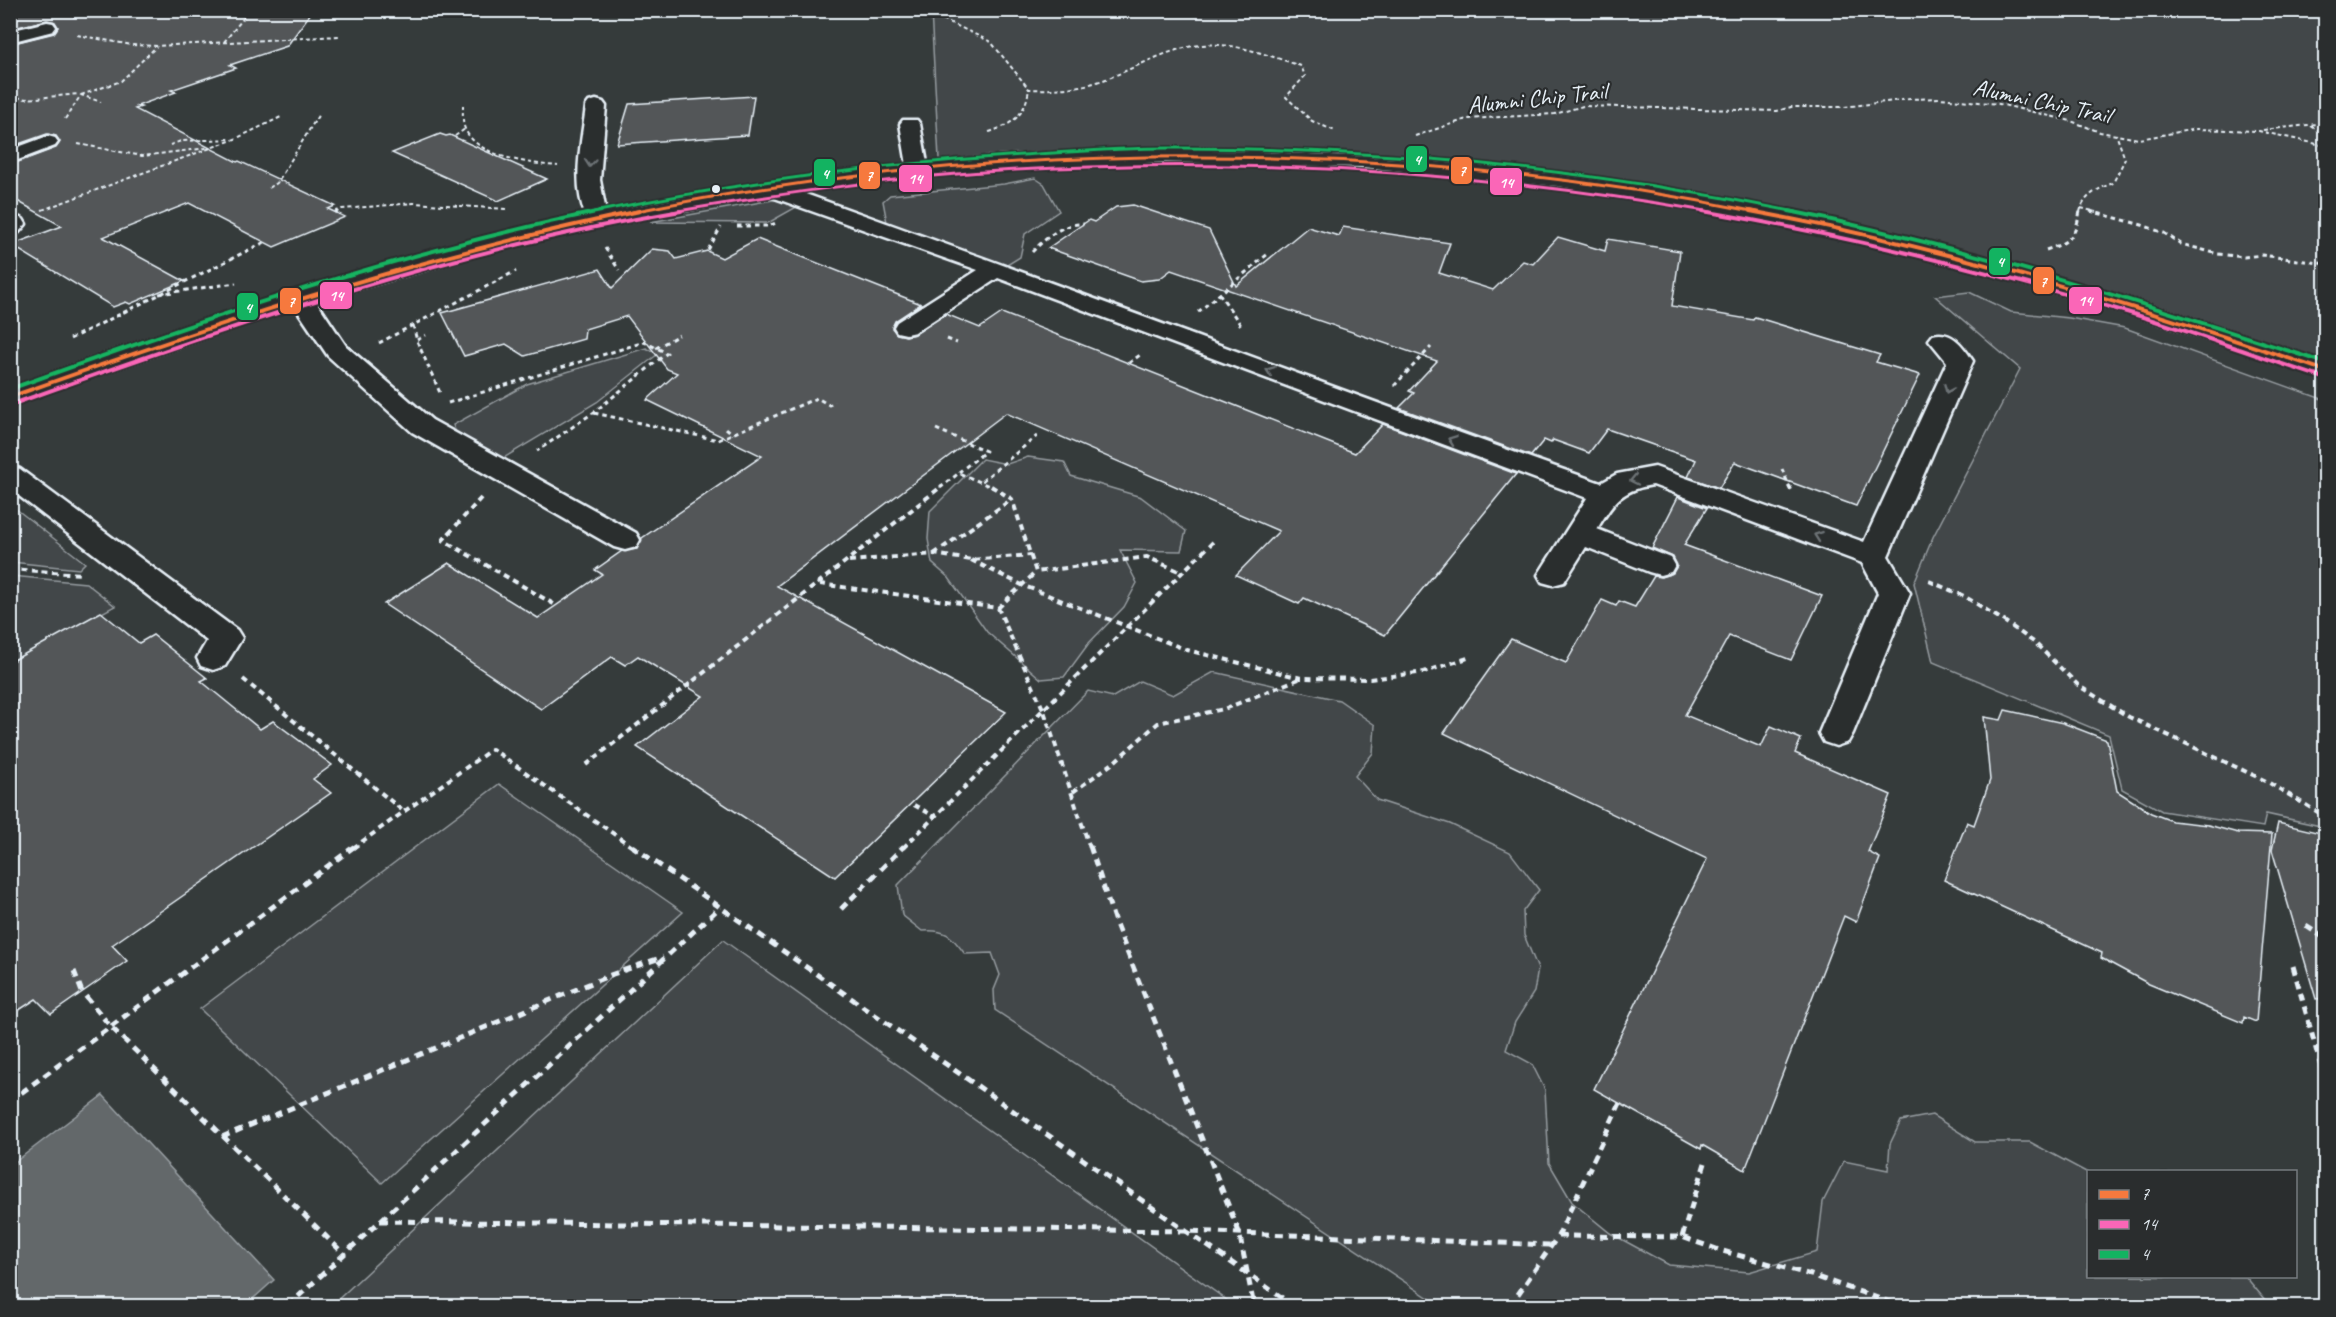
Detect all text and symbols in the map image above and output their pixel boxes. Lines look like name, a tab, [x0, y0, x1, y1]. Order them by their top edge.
street label: Alumni Chip Trail	[1971, 72, 2117, 131]
street label: Alumni Chip Trail	[1466, 75, 1612, 120]
line badge: 4	[1405, 145, 1428, 173]
text: 4	[1413, 150, 1422, 170]
line badge: 7	[1450, 156, 1473, 185]
line badge: 4	[813, 158, 836, 187]
one-way arrow	[584, 159, 597, 168]
line badge: 7	[858, 161, 881, 190]
text: 7	[1458, 161, 1467, 181]
text: 4	[821, 164, 830, 184]
line badge: 14	[898, 164, 933, 193]
text: 7	[865, 166, 874, 186]
line badge: 14	[1489, 167, 1523, 196]
text: 14	[908, 169, 924, 189]
text: 14	[1499, 173, 1515, 193]
unlabelled marker	[710, 183, 722, 195]
line badge: 4	[1988, 247, 2011, 276]
text: 4	[1996, 252, 2005, 272]
line badge: 7	[2032, 266, 2055, 295]
text: 7	[2039, 272, 2048, 292]
line badge: 14	[319, 281, 353, 310]
text: 14	[329, 286, 345, 306]
line badge: 14	[2068, 286, 2103, 315]
line badge: 7	[279, 287, 302, 315]
text: 14	[2078, 291, 2094, 311]
line badge: 4	[236, 292, 259, 321]
text: 7	[287, 292, 296, 312]
text: 4	[244, 298, 253, 318]
one-way arrow	[1265, 366, 1276, 378]
one-way arrow	[1943, 383, 1955, 394]
one-way arrow	[1447, 434, 1458, 447]
one-way arrow	[1630, 473, 1640, 486]
one-way arrow	[1814, 530, 1824, 543]
legend	[2087, 1170, 2297, 1278]
text: 7	[2141, 1183, 2150, 1205]
text: 14	[2141, 1213, 2159, 1235]
text: 4	[2141, 1243, 2151, 1265]

